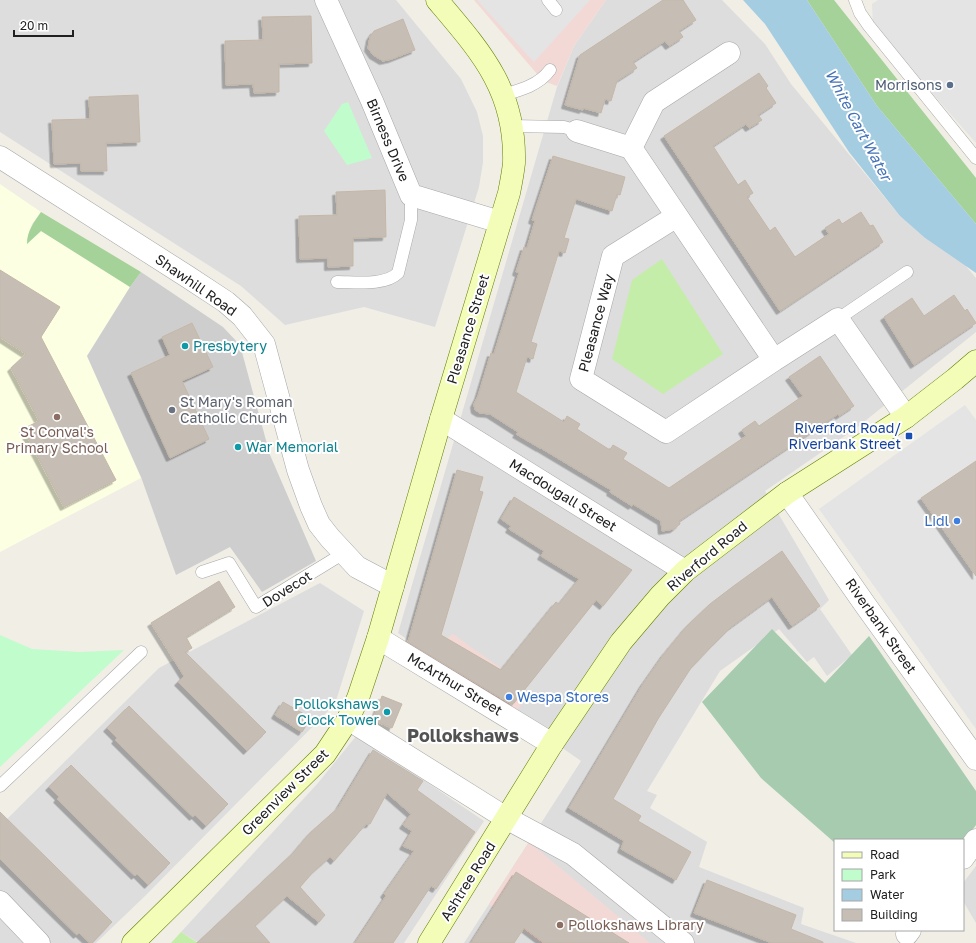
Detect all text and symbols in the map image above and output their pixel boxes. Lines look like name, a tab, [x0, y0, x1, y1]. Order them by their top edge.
scale bar	[14, 12, 73, 38]
text: 20 m	[20, 18, 48, 33]
water label: White Cart Water	[822, 66, 897, 185]
place label: Morrisons	[875, 76, 942, 93]
marker: Morrisons	[945, 80, 955, 90]
street label: Birness Drive	[363, 96, 414, 184]
street label: Shawhill Road	[152, 250, 240, 319]
street label: Pleasance Street	[443, 272, 492, 386]
street label: Pleasance Way	[574, 272, 617, 374]
place label: Presbytery	[193, 337, 267, 354]
marker: Presbytery	[180, 341, 190, 351]
place label: St Mary's Roman Catholic Church	[180, 393, 293, 426]
marker: St Mary's Roman Catholic Church	[167, 405, 177, 415]
marker: St Conval's Primary School	[52, 412, 62, 422]
place label: Riverford Road/ Riverbank Street	[789, 419, 901, 452]
place label: St Conval's Primary School	[6, 423, 108, 456]
marker: Riverford Road/ Riverbank Street	[904, 431, 914, 441]
place label: War Memorial	[246, 438, 338, 455]
marker: War Memorial	[233, 442, 243, 452]
street label: Macdougall Street	[506, 455, 620, 535]
place label: Lidl	[924, 512, 949, 529]
marker: Lidl	[952, 516, 962, 526]
street label: Riverford Road	[663, 517, 750, 594]
street label: Dovecot	[259, 567, 315, 610]
street label: Riverbank Street	[842, 575, 921, 677]
street label: McArthur Street	[405, 649, 506, 719]
place label: Wespa Stores	[517, 688, 609, 705]
marker: Wespa Stores	[504, 692, 514, 702]
place label: Pollokshaws Clock Tower	[294, 695, 380, 728]
marker: Pollokshaws Clock Tower	[382, 707, 392, 717]
district label: Pollokshaws	[407, 724, 519, 746]
street label: Greenview Street	[238, 745, 332, 839]
street label: Ashtree Road	[436, 838, 499, 923]
legend	[834, 839, 964, 931]
text: Road	[870, 847, 899, 862]
text: Park	[870, 867, 896, 882]
text: Water	[870, 887, 904, 902]
text: Building	[870, 907, 918, 922]
place label: Pollokshaws Library	[568, 916, 704, 933]
marker: Pollokshaws Library	[555, 920, 565, 930]

